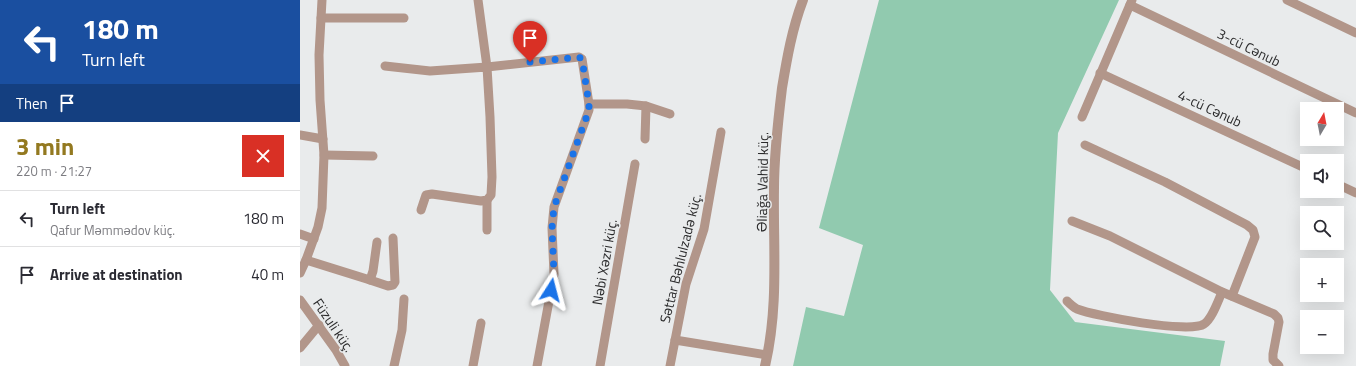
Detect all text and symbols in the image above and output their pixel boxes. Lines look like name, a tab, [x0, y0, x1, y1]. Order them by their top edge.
text: 180 m	[82, 7, 159, 50]
icon: left	[16, 16, 68, 68]
pin	[513, 21, 547, 62]
street label: 3-cü Cənub	[1214, 23, 1284, 71]
icon: arrive	[519, 27, 541, 49]
text: Turn left	[82, 46, 145, 73]
street label: 4-cü Cənub	[1175, 84, 1245, 132]
text: Then	[16, 92, 48, 115]
icon: arrive	[56, 92, 78, 114]
north arrow	[1300, 102, 1344, 146]
map controls	[1300, 102, 1344, 354]
text: 3 min	[16, 128, 74, 164]
street label: Əliağa Vahid küç.	[751, 132, 773, 232]
button: close	[242, 135, 284, 177]
button: sound	[1300, 154, 1344, 198]
text: 220 m · 21:27	[16, 161, 92, 181]
street label: Səttar Bəhlulzadə küç.	[654, 191, 706, 325]
text: Turn left	[50, 197, 105, 220]
button: search	[1300, 206, 1344, 250]
text: 180 m	[243, 207, 284, 230]
icon: left	[16, 208, 38, 230]
street label: Nəbi Xəzri küç.	[586, 217, 622, 307]
text: Qafur Məmmədov küç.	[50, 220, 175, 240]
button: +	[1300, 258, 1344, 302]
text: Arrive at destination	[50, 263, 183, 286]
text: 40 m	[251, 263, 284, 286]
icon: arrive	[16, 264, 38, 286]
position arrow	[530, 269, 572, 311]
street label: Füzuli küç.	[308, 294, 360, 356]
button: −	[1300, 310, 1344, 354]

